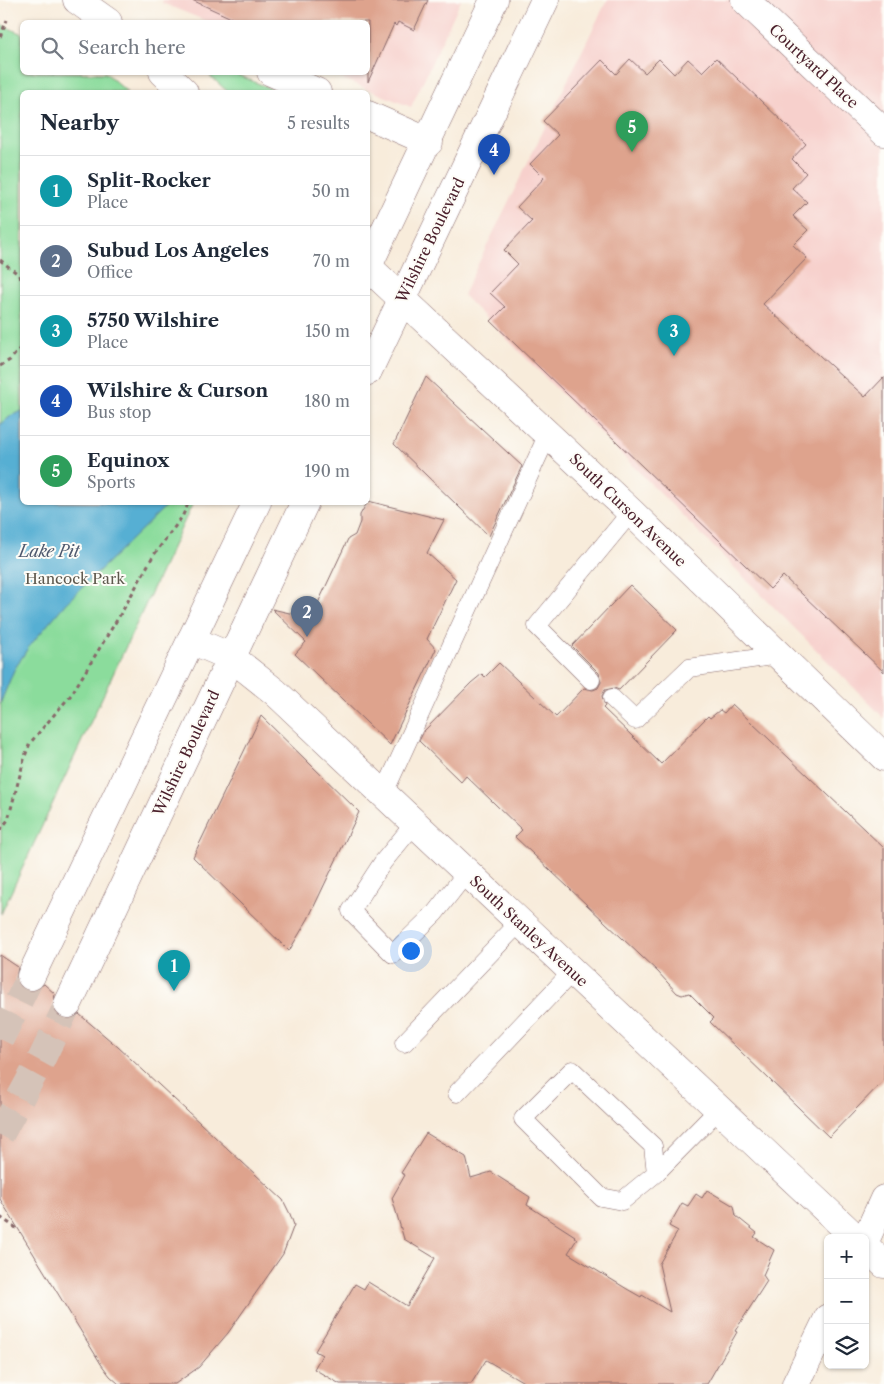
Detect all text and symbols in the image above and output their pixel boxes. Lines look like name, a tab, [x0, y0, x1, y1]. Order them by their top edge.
search box	[20, 20, 370, 75]
street label: Courtyard Place	[765, 20, 863, 112]
icon: search	[38, 34, 66, 62]
text: Search here	[78, 36, 186, 59]
text: Nearby	[40, 110, 119, 135]
pin: 5	[616, 111, 648, 152]
text: 5 results	[287, 113, 350, 133]
pin: 4	[478, 134, 510, 175]
text: Split-Rocker	[87, 169, 211, 192]
street label: Wilshire Boulevard	[391, 174, 469, 307]
text: 1	[52, 181, 60, 201]
text: 50 m	[312, 181, 350, 201]
text: Place	[87, 192, 128, 212]
text: Subud Los Angeles	[87, 239, 269, 262]
text: 2	[51, 251, 61, 271]
text: 70 m	[313, 251, 350, 271]
text: Office	[87, 262, 133, 282]
text: 5750 Wilshire	[87, 309, 219, 332]
pin: 3	[658, 315, 690, 356]
text: 3	[51, 321, 61, 341]
text: 150 m	[305, 321, 350, 341]
text: Place	[87, 332, 128, 352]
text: Wilshire & Curson	[87, 379, 268, 402]
text: 4	[51, 391, 61, 411]
text: 180 m	[304, 391, 350, 411]
text: Bus stop	[87, 402, 151, 422]
text: Equinox	[87, 449, 169, 472]
street label: South Curson Avenue	[566, 449, 690, 571]
text: 5	[52, 461, 60, 481]
text: 190 m	[305, 461, 350, 481]
text: Sports	[87, 472, 136, 492]
water label: Lake Pit	[17, 541, 81, 561]
park label: Hancock Park	[25, 569, 126, 588]
pin: 2	[291, 596, 323, 637]
street label: Wilshire Boulevard	[148, 687, 224, 820]
street label: South Stanley Avenue	[466, 871, 592, 991]
your location	[398, 938, 424, 964]
pin: 1	[158, 950, 190, 991]
map controls	[824, 1234, 869, 1369]
button: +	[824, 1234, 869, 1279]
button: −	[824, 1279, 869, 1324]
button: layers	[824, 1324, 869, 1369]

